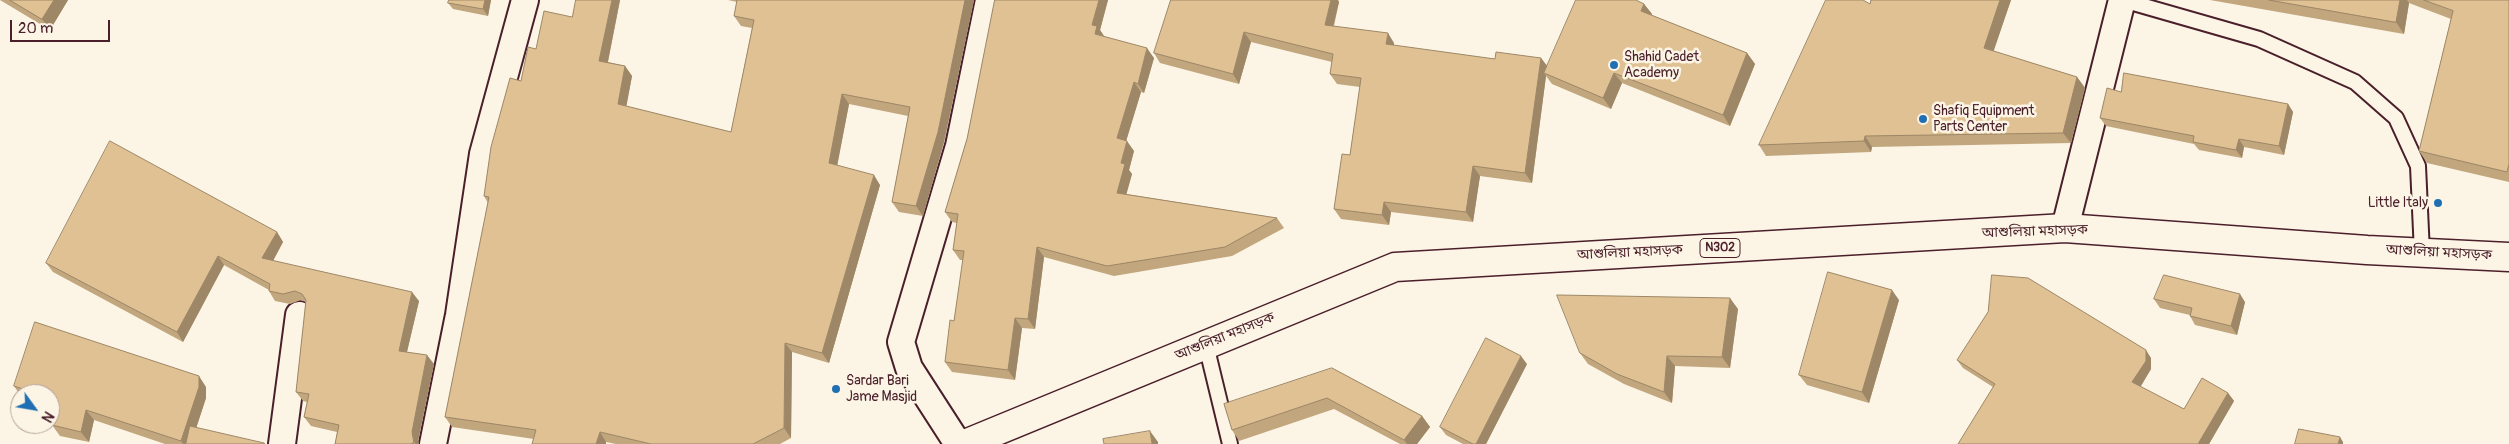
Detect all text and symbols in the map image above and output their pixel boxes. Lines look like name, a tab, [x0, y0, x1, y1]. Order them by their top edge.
scale bar	[12, 10, 112, 42]
text: 20 m	[18, 19, 53, 38]
place label: Shahid Cadet Academy	[1624, 49, 1699, 82]
marker: Shahid Cadet Academy	[1608, 59, 1620, 71]
place label: Shafiq Equipment Parts Center	[1933, 103, 2034, 136]
marker: Shafiq Equipment Parts Center	[1917, 113, 1929, 125]
place label: Little Italy	[2368, 195, 2428, 211]
marker: Little Italy	[2432, 197, 2444, 209]
street label: আশুলিয়া মহাসড়ক	[1982, 222, 2088, 242]
road number: N302	[1700, 238, 1740, 258]
street label: আশুলিয়া মহাসড়ক	[1577, 242, 1683, 264]
street label: আশুলিয়া মহাসড়ক	[2386, 242, 2492, 264]
street label: আশুলিয়া মহাসড়ক	[1173, 309, 1277, 365]
place label: Sardar Bari Jame Masjid	[846, 373, 917, 406]
marker: Sardar Bari Jame Masjid	[830, 383, 842, 395]
north arrow	[10, 384, 60, 434]
text: N	[38, 408, 57, 425]

